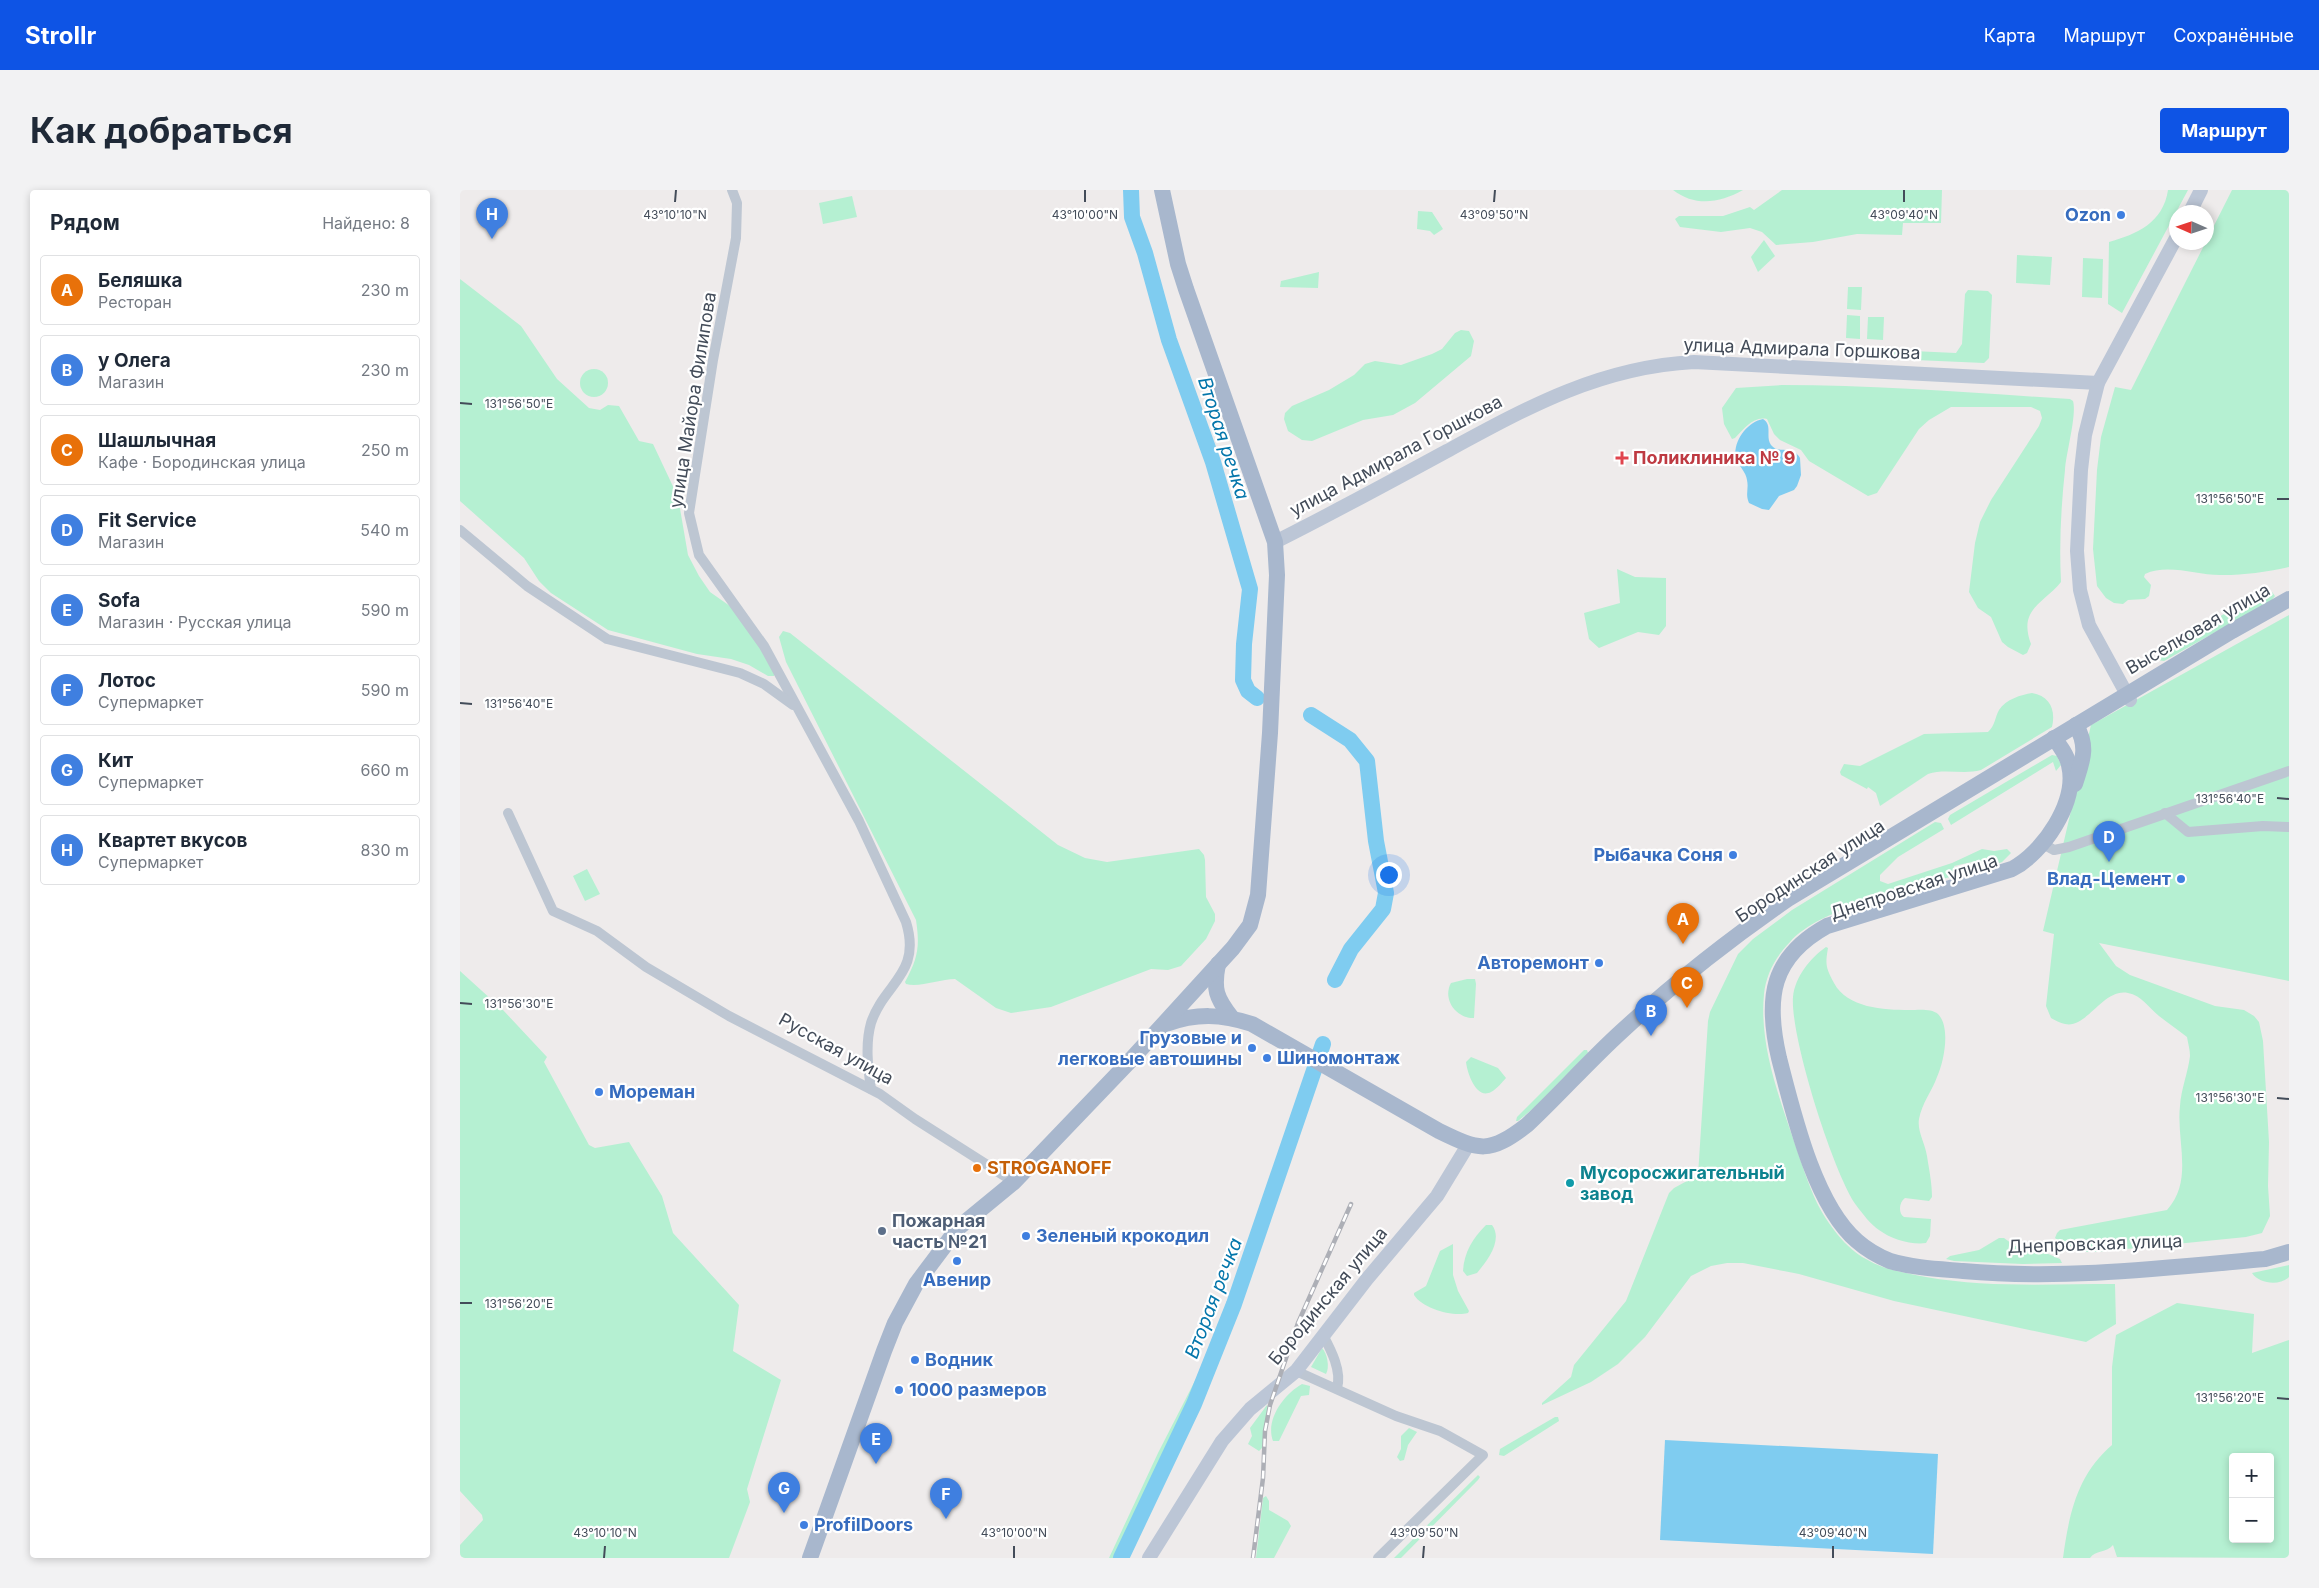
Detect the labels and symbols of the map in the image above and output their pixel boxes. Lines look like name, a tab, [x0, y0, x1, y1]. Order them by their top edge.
pin: H	[476, 198, 508, 239]
place label: Ozon	[2065, 204, 2111, 225]
north arrow	[2169, 205, 2214, 250]
text: 43°10'10"N	[643, 207, 707, 222]
text: 43°10'00"N	[1052, 207, 1118, 222]
text: 43°09'50"N	[1460, 207, 1528, 222]
text: 43°09'40"N	[1870, 207, 1938, 222]
marker: Ozon	[2115, 209, 2127, 221]
street label: улица Майора Филипова	[665, 290, 720, 510]
street label: улица Адмирала Горшкова	[1683, 334, 1921, 363]
water label: Вторая речка	[1193, 374, 1254, 503]
street label: улица Адмирала Горшкова	[1286, 391, 1505, 521]
text: 131°56'50"E	[485, 396, 553, 411]
place label: Поликлиника № 9	[1633, 447, 1796, 468]
marker: Поликлиника № 9	[1615, 451, 1629, 465]
text: 131°56'50"E	[2196, 491, 2264, 506]
street label: Выселковая улица	[2122, 579, 2273, 678]
text: 131°56'40"E	[485, 696, 553, 711]
text: 131°56'40"E	[2196, 791, 2264, 806]
street label: Бородинская улица	[1731, 815, 1888, 927]
pin: D	[2093, 821, 2125, 862]
place label: Рыбачка Соня	[1593, 844, 1723, 865]
marker: Рыбачка Соня	[1727, 849, 1739, 861]
street label: Днепровская улица	[1827, 850, 2000, 924]
your location	[1376, 862, 1402, 888]
place label: Влад-Цемент	[2047, 868, 2171, 889]
marker: Влад-Цемент	[2175, 873, 2187, 885]
pin: A	[1667, 903, 1699, 944]
place label: Авторемонт	[1477, 952, 1589, 973]
marker: Авторемонт	[1593, 957, 1605, 969]
pin: C	[1671, 967, 1703, 1008]
pin: B	[1635, 995, 1667, 1036]
text: 131°56'30"E	[485, 996, 553, 1011]
street label: Русская улица	[775, 1008, 897, 1089]
place label: Грузовые и легковые автошины	[1058, 1027, 1242, 1069]
marker: Грузовые и легковые автошины	[1246, 1042, 1258, 1054]
place label: Шиномонтаж	[1277, 1047, 1400, 1068]
marker: Шиномонтаж	[1261, 1052, 1273, 1064]
place label: Мореман	[609, 1081, 695, 1102]
marker: Мореман	[593, 1086, 605, 1098]
text: 131°56'30"E	[2196, 1090, 2264, 1105]
place label: STROGANOFF	[987, 1157, 1112, 1178]
marker: STROGANOFF	[971, 1162, 983, 1174]
place label: Мусоросжигательный завод	[1580, 1162, 1785, 1204]
marker: Мусоросжигательный завод	[1564, 1177, 1576, 1189]
place label: Пожарная часть №21	[892, 1210, 987, 1252]
street label: Бородинская улица	[1264, 1223, 1391, 1369]
marker: Пожарная часть №21	[876, 1225, 888, 1237]
place label: Зеленый крокодил	[1036, 1225, 1209, 1246]
marker: Зеленый крокодил	[1020, 1230, 1032, 1242]
street label: Днепровская улица	[2007, 1230, 2183, 1257]
water label: Вторая речка	[1180, 1234, 1247, 1362]
marker: Авенир	[951, 1255, 963, 1267]
place label: Авенир	[923, 1269, 991, 1290]
text: 131°56'20"E	[485, 1296, 553, 1311]
place label: Водник	[925, 1349, 993, 1370]
marker: Водник	[909, 1354, 921, 1366]
place label: 1000 размеров	[909, 1379, 1047, 1400]
marker: 1000 размеров	[893, 1384, 905, 1396]
text: 131°56'20"E	[2196, 1390, 2264, 1405]
pin: E	[860, 1423, 892, 1464]
pin: G	[768, 1472, 800, 1513]
pin: F	[930, 1478, 962, 1519]
place label: ProfilDoors	[814, 1514, 913, 1535]
marker: ProfilDoors	[798, 1519, 810, 1531]
text: 43°10'10"N	[573, 1525, 637, 1540]
text: 43°10'00"N	[981, 1525, 1047, 1540]
text: 43°09'50"N	[1390, 1525, 1458, 1540]
text: 43°09'40"N	[1799, 1525, 1867, 1540]

